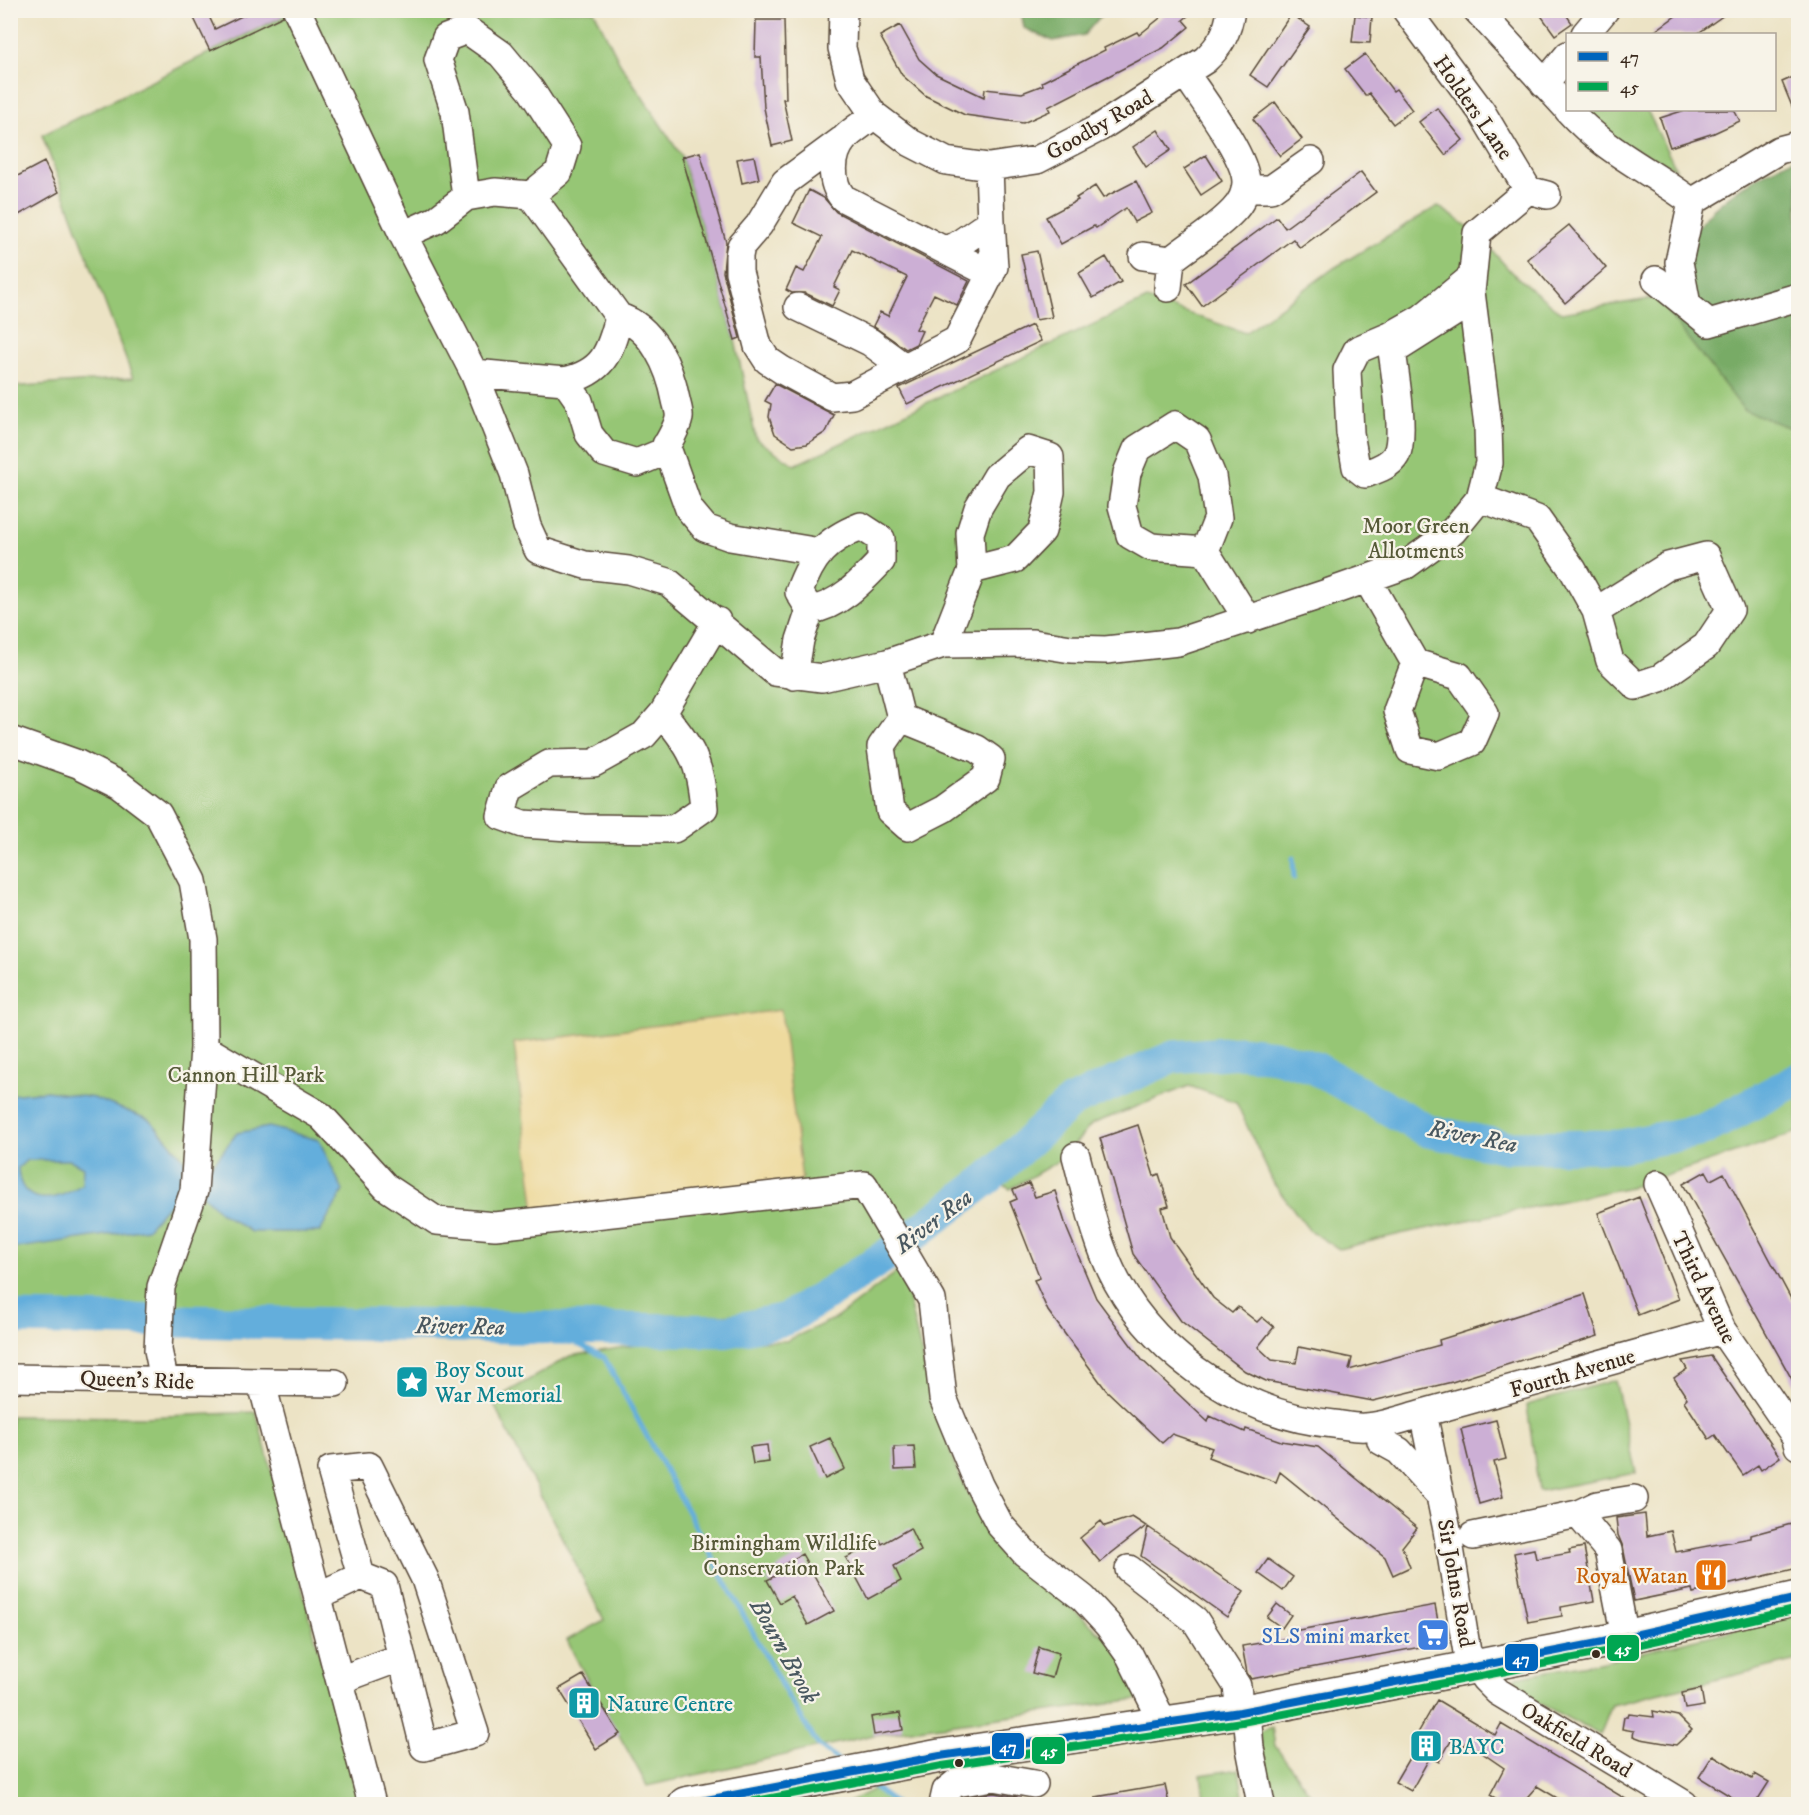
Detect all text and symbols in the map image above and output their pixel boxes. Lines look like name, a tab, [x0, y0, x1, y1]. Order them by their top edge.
legend	[1566, 33, 1776, 111]
text: 47	[1620, 47, 1639, 69]
street label: Holders Lane	[1427, 50, 1519, 165]
text: 45	[1620, 77, 1639, 99]
street label: Goodby Road	[1042, 84, 1158, 167]
park label: Moor Green Allotments	[1362, 513, 1470, 565]
park label: Cannon Hill Park	[168, 1062, 325, 1089]
water label: River Rea	[1425, 1113, 1520, 1160]
water label: River Rea	[888, 1183, 979, 1261]
street label: Third Avenue	[1665, 1227, 1742, 1348]
water label: River Rea	[414, 1311, 505, 1343]
street label: Fourth Avenue	[1507, 1343, 1638, 1404]
place label: Boy Scout War Memorial	[434, 1357, 562, 1409]
place icon: Boy Scout War Memorial	[394, 1364, 430, 1400]
street label: Queen's Ride	[79, 1365, 195, 1396]
street label: Sir Johns Road	[1431, 1517, 1480, 1649]
park label: Birmingham Wildlife Conservation Park	[691, 1530, 877, 1582]
restaurant icon: Royal Watan	[1693, 1557, 1729, 1593]
place label: Royal Watan	[1576, 1563, 1689, 1590]
water label: Bourn Brook	[743, 1593, 825, 1709]
supermarket icon: SLS mini market	[1415, 1617, 1451, 1653]
place label: SLS mini market	[1261, 1623, 1410, 1650]
line badge: 45	[1606, 1634, 1640, 1662]
text: 45	[1613, 1639, 1632, 1659]
line badge: 47	[1504, 1643, 1539, 1672]
unlabelled marker	[1590, 1648, 1602, 1660]
text: 47	[1511, 1649, 1530, 1669]
building icon: Nature Centre	[566, 1685, 602, 1721]
place label: Nature Centre	[607, 1691, 733, 1718]
street label: Oakfield Road	[1516, 1696, 1637, 1784]
building icon: BAYC	[1408, 1728, 1444, 1764]
line badge: 47	[991, 1732, 1025, 1760]
place label: BAYC	[1449, 1734, 1505, 1761]
line badge: 45	[1031, 1736, 1066, 1765]
text: 47	[998, 1737, 1017, 1757]
text: 45	[1039, 1741, 1058, 1761]
unlabelled marker	[953, 1757, 965, 1769]

